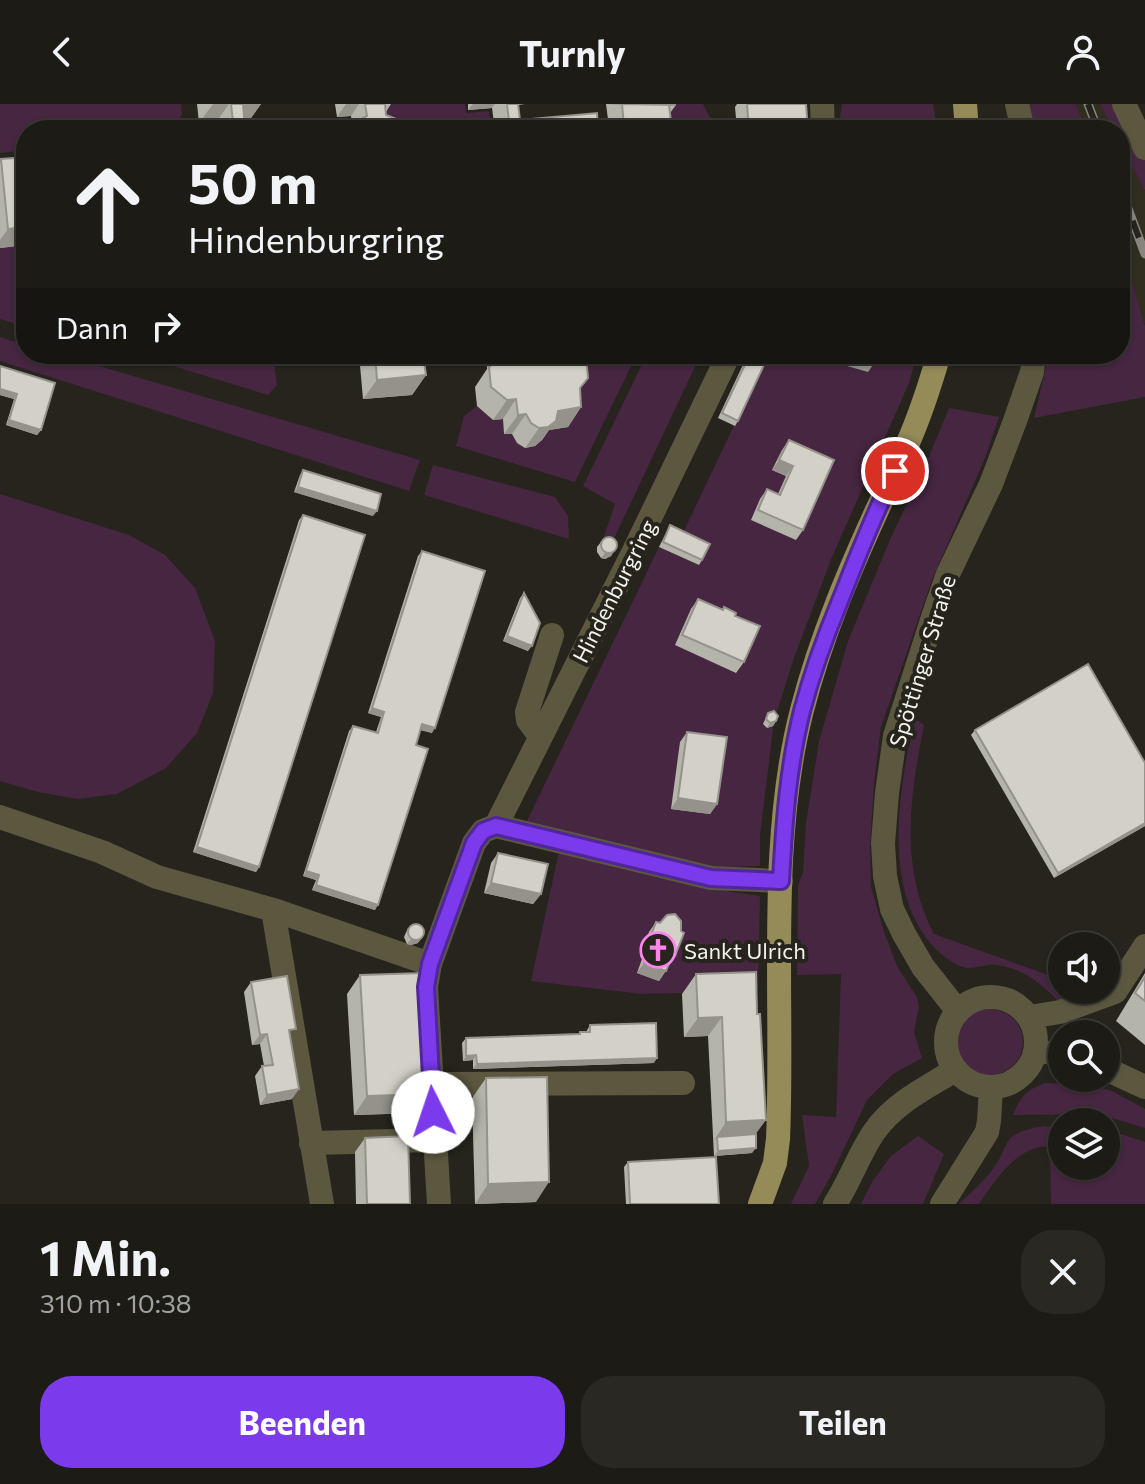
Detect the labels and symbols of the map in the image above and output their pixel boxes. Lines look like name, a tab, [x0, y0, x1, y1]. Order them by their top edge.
pin	[861, 437, 929, 505]
street label: Hindenburgring	[566, 515, 662, 667]
street label: Spöttinger Straße	[883, 572, 961, 750]
church icon: Sankt Ulrich	[639, 931, 677, 969]
place label: Sankt Ulrich	[684, 937, 806, 964]
position arrow	[391, 1070, 475, 1154]

